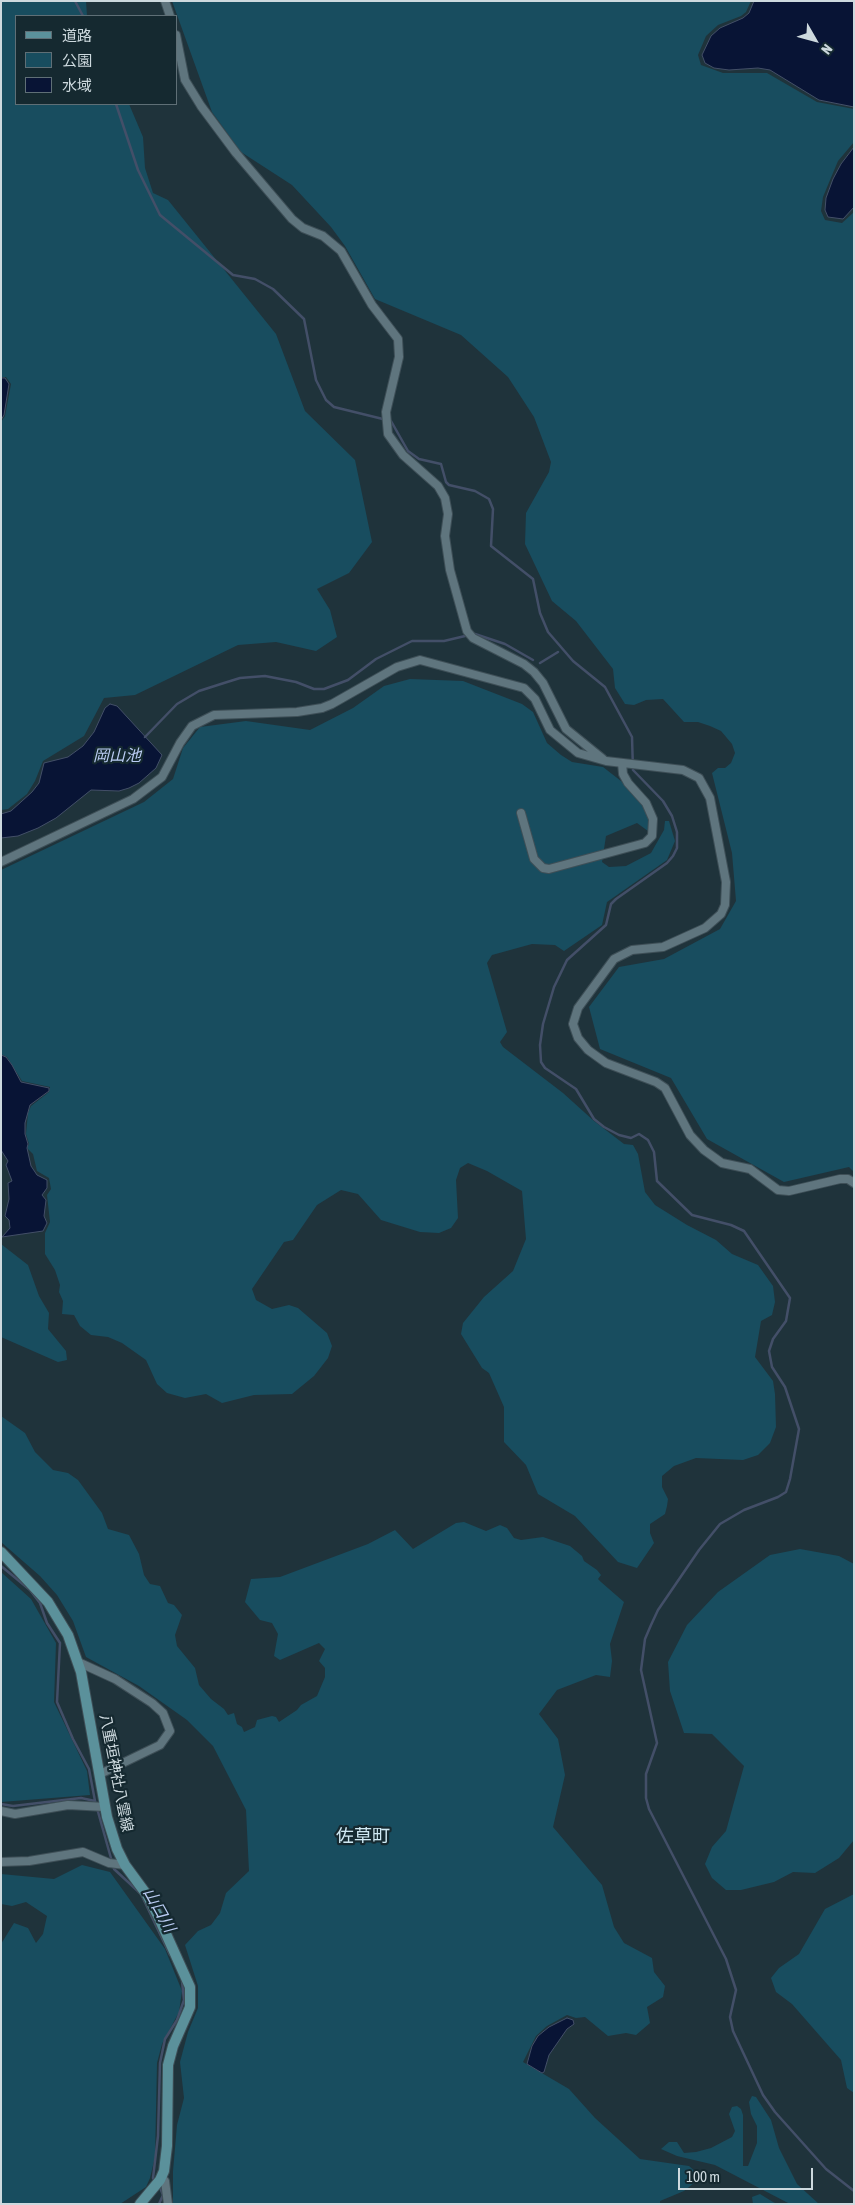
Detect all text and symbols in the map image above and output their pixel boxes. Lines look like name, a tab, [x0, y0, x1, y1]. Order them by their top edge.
legend	[15, 15, 178, 105]
north arrow	[790, 15, 840, 65]
text: 道路	[62, 27, 92, 44]
text: N	[818, 41, 836, 57]
text: 公園	[62, 52, 92, 69]
text: 水域	[62, 77, 92, 94]
water label: 岡山池	[93, 746, 141, 766]
street label: 八重垣神社八雲線	[96, 1712, 136, 1834]
district label: 佐草町	[336, 1825, 390, 1847]
water label: 山口川	[139, 1884, 179, 1936]
scale bar	[680, 2158, 815, 2190]
text: 100 m	[686, 2168, 720, 2185]

